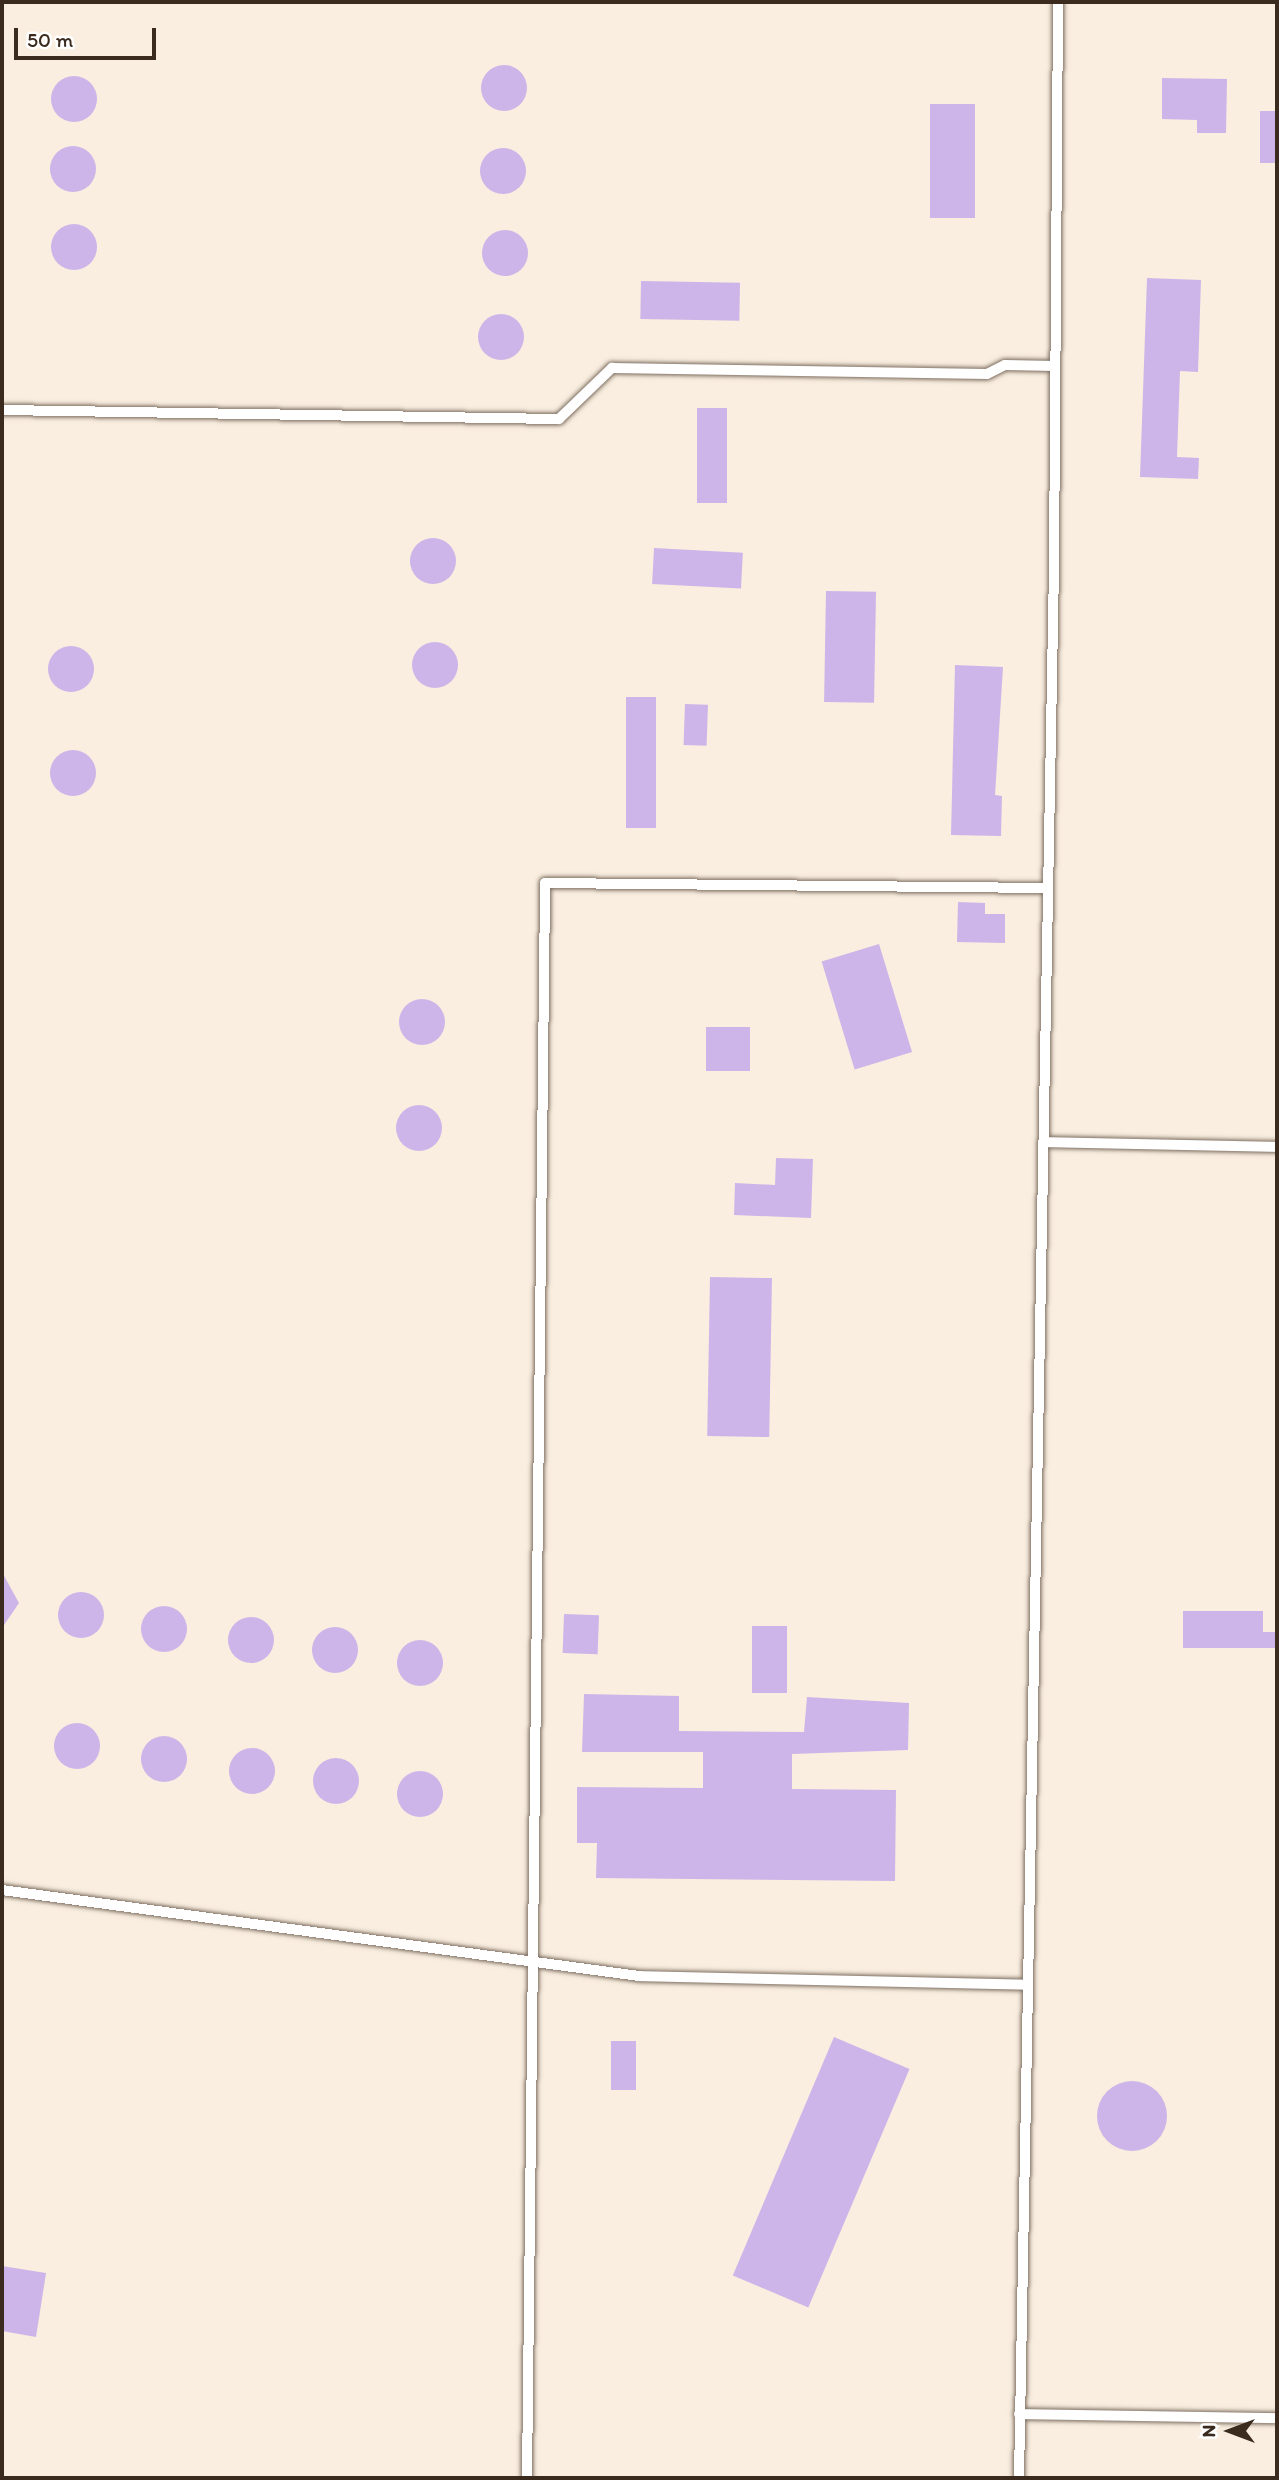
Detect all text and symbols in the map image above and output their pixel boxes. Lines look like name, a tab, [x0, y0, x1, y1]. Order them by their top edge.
scale bar	[18, 14, 159, 58]
text: 50 m	[27, 27, 73, 52]
north arrow	[1195, 2396, 1265, 2466]
text: N	[1197, 2425, 1220, 2437]

